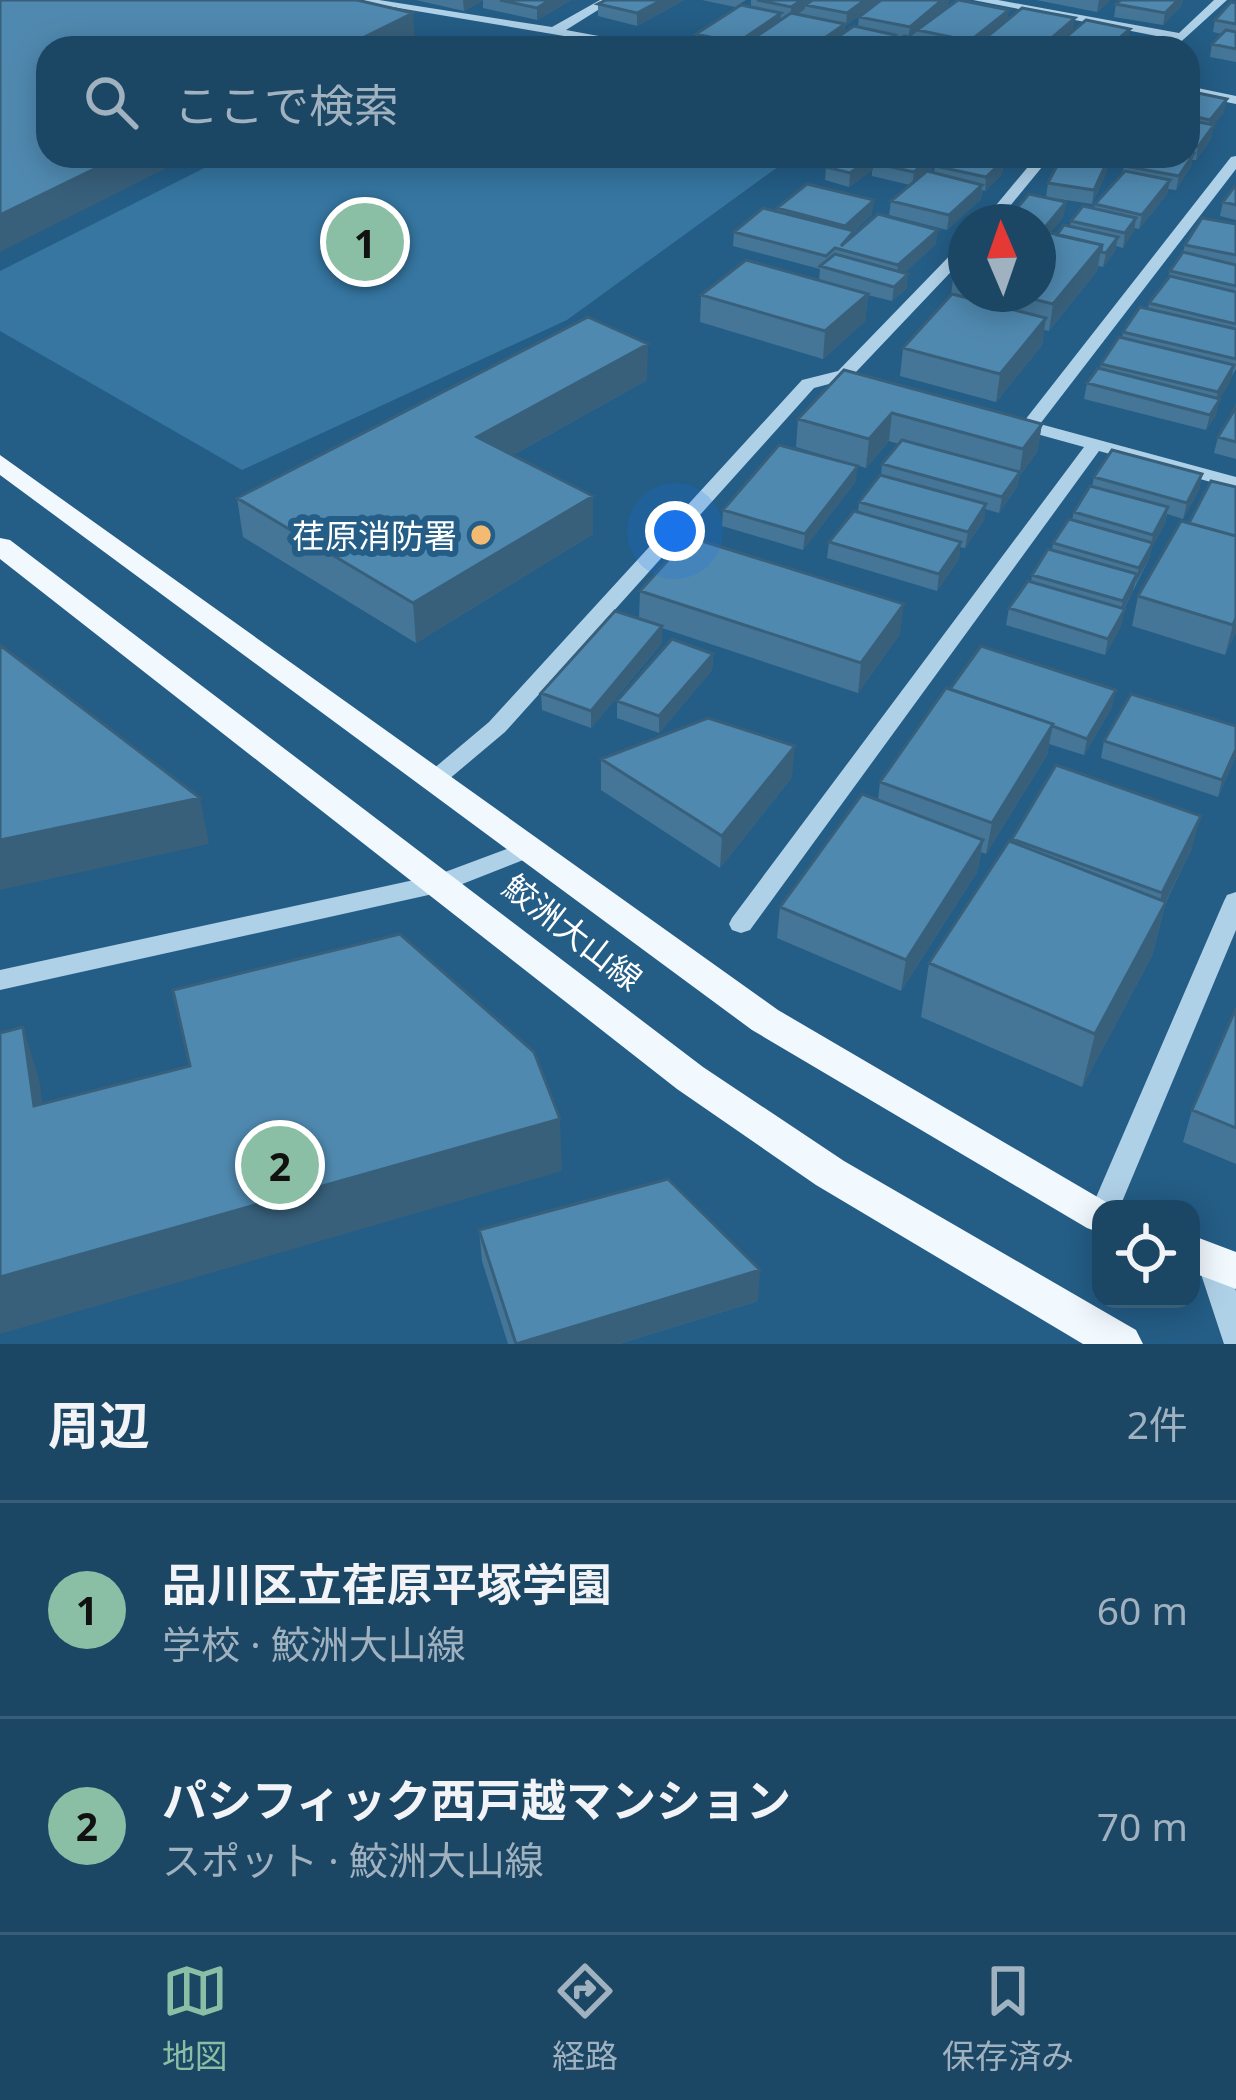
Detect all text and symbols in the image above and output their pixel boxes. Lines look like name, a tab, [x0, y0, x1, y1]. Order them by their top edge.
search box	[36, 36, 1200, 168]
icon: search	[78, 69, 144, 135]
text: ここで検索	[174, 74, 399, 135]
pin: 1	[326, 197, 404, 287]
north arrow	[948, 204, 1056, 312]
your location	[645, 501, 705, 561]
place label: 荏原消防署	[292, 513, 457, 558]
marker: 荏原消防署	[468, 522, 494, 548]
street label: 鮫洲大山線	[494, 863, 652, 1001]
pin: 2	[241, 1120, 319, 1210]
map controls	[1092, 1200, 1200, 1308]
button: locate	[1092, 1200, 1200, 1308]
text: 周辺	[48, 1389, 150, 1459]
text: 2件	[1127, 1397, 1188, 1450]
text: 品川区立荏原平塚学園	[162, 1553, 612, 1614]
text: 1	[76, 1583, 98, 1636]
text: 60 m	[1097, 1583, 1188, 1636]
text: 学校 · 鮫洲大山線	[162, 1617, 466, 1670]
text: パシフィック西戸越マンション	[162, 1769, 791, 1830]
text: 2	[76, 1799, 98, 1852]
text: 70 m	[1097, 1799, 1188, 1852]
text: スポット · 鮫洲大山線	[162, 1833, 544, 1886]
tab: 地図	[162, 1958, 228, 2078]
tab: 経路	[552, 1958, 618, 2078]
tab: 保存済み	[942, 1958, 1074, 2078]

